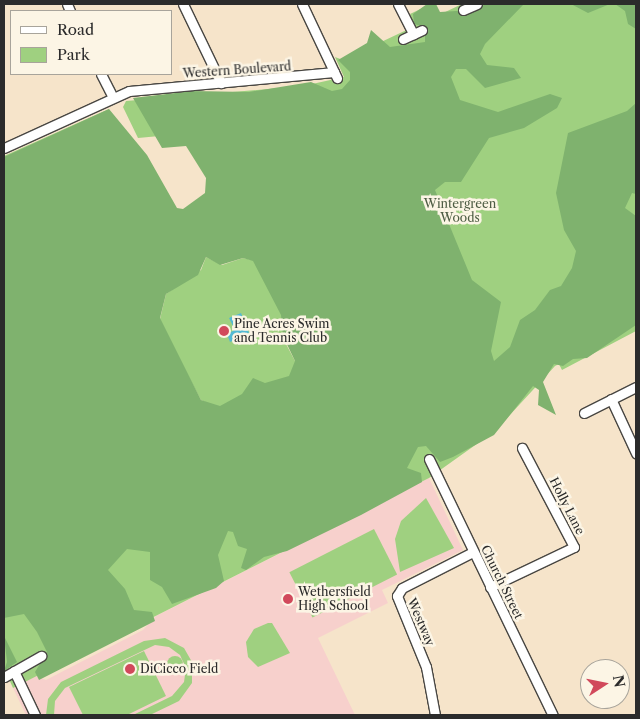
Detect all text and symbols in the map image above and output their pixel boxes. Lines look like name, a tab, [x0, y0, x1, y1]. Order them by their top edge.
legend	[10, 10, 172, 75]
text: Road	[57, 20, 94, 39]
text: Park	[57, 45, 90, 64]
street label: Western Boulevard	[182, 59, 292, 81]
park label: Wintergreen Woods	[424, 197, 496, 225]
place label: Pine Acres Swim and Tennis Club	[234, 317, 330, 345]
marker: Pine Acres Swim and Tennis Club	[218, 325, 230, 337]
street label: Holly Lane	[546, 475, 588, 537]
street label: Church Street	[478, 543, 526, 621]
place label: Wethersfield High School	[298, 585, 371, 613]
marker: Wethersfield High School	[282, 593, 294, 605]
street label: Westway	[404, 596, 438, 648]
north arrow	[580, 659, 630, 709]
place label: DiCicco Field	[140, 662, 218, 676]
marker: DiCicco Field	[124, 663, 136, 675]
text: N	[609, 674, 629, 689]

